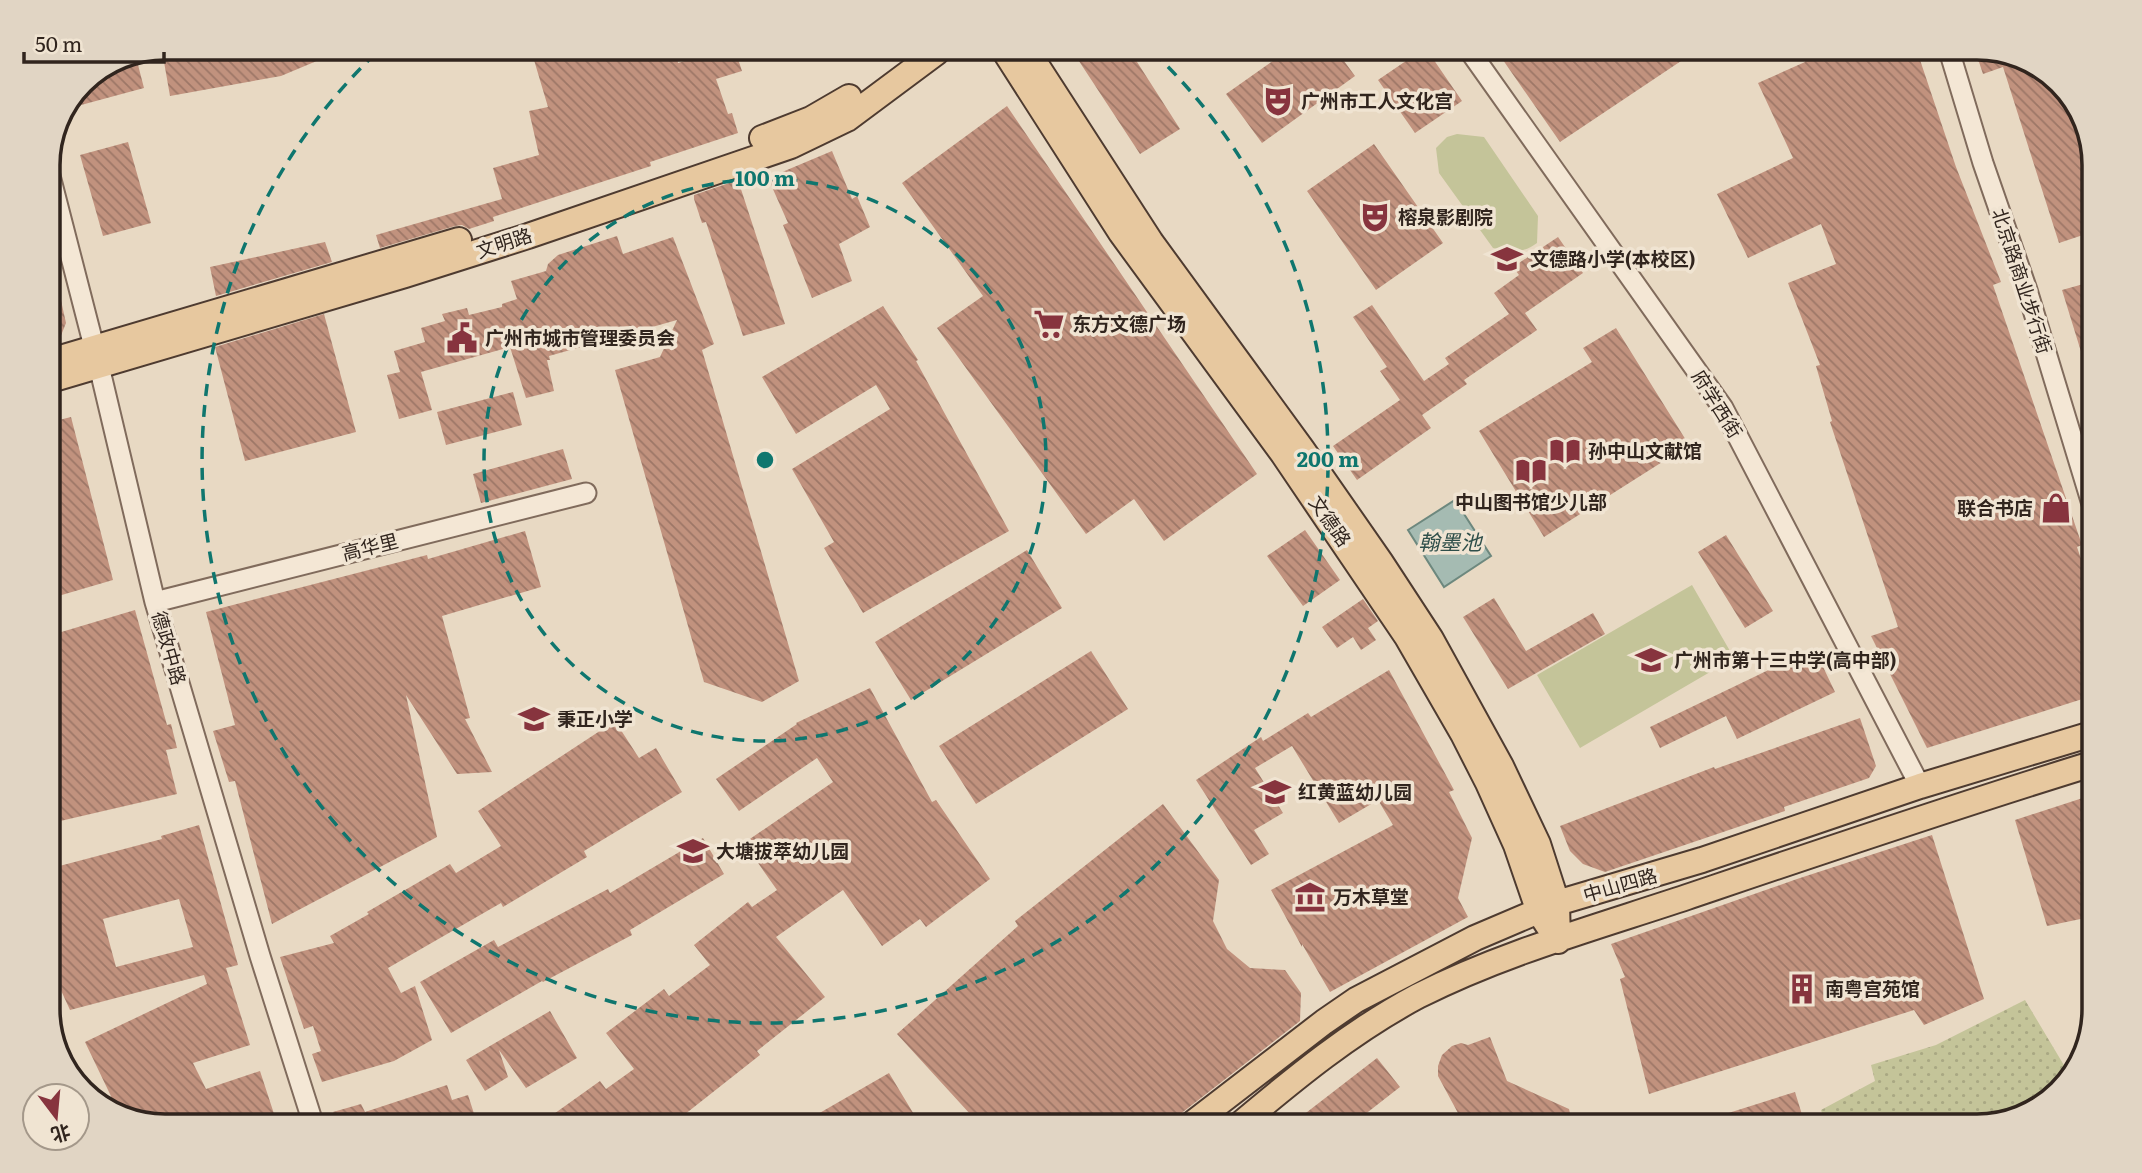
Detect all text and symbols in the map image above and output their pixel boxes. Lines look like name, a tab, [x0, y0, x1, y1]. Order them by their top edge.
scale bar	[24, 21, 164, 65]
text: 50 m	[35, 27, 82, 58]
theatre icon: 广州市工人文化宫	[1261, 84, 1295, 118]
place label: 广州市工人文化宫	[1301, 86, 1453, 114]
text: 100 m	[735, 161, 795, 192]
theatre icon: 榕泉影剧院	[1358, 200, 1392, 234]
place label: 榕泉影剧院	[1398, 202, 1493, 230]
street label: 北京路商业步行街	[1986, 204, 2060, 357]
street label: 文明路	[472, 220, 535, 264]
school or university icon: 文德路小学(本校区)	[1490, 242, 1524, 276]
place label: 文德路小学(本校区)	[1530, 244, 1696, 272]
supermarket icon: 东方文德广场	[1032, 307, 1066, 341]
place label: 东方文德广场	[1072, 309, 1186, 337]
public building icon: 广州市城市管理委员会	[445, 321, 479, 355]
place label: 广州市城市管理委员会	[485, 323, 675, 351]
street label: 府学西街	[1686, 364, 1750, 443]
library icon: 孙中山文献馆	[1548, 434, 1582, 468]
place label: 孙中山文献馆	[1588, 436, 1702, 464]
text: 200 m	[1297, 442, 1359, 473]
centre of rings	[753, 448, 777, 472]
library icon: 中山图书馆少儿部	[1514, 454, 1548, 488]
place label: 中山图书馆少儿部	[1455, 487, 1607, 515]
street label: 文德路	[1303, 489, 1359, 552]
shop icon: 联合书店	[2039, 491, 2073, 525]
place label: 联合书店	[1957, 493, 2033, 521]
water label: 翰墨池	[1419, 525, 1483, 556]
street label: 高华里	[339, 526, 401, 567]
street label: 德政中路	[146, 607, 194, 688]
school or university icon: 广州市第十三中学(高中部)	[1634, 643, 1668, 677]
place label: 广州市第十三中学(高中部)	[1674, 645, 1897, 673]
school or university icon: 秉正小学	[517, 702, 551, 736]
place label: 秉正小学	[557, 704, 633, 732]
school or university icon: 红黄蓝幼儿园	[1258, 775, 1292, 809]
place label: 红黄蓝幼儿园	[1298, 777, 1412, 805]
school or university icon: 大塘拔萃幼儿园	[676, 834, 710, 868]
place label: 大塘拔萃幼儿园	[716, 836, 849, 864]
street label: 中山四路	[1579, 860, 1660, 908]
museum icon: 万木草堂	[1293, 880, 1327, 914]
place label: 万木草堂	[1333, 882, 1409, 910]
building icon: 南粤宫苑馆	[1785, 972, 1819, 1006]
place label: 南粤宫苑馆	[1825, 974, 1920, 1002]
north arrow	[21, 1082, 91, 1152]
text: 北	[48, 1118, 74, 1150]

